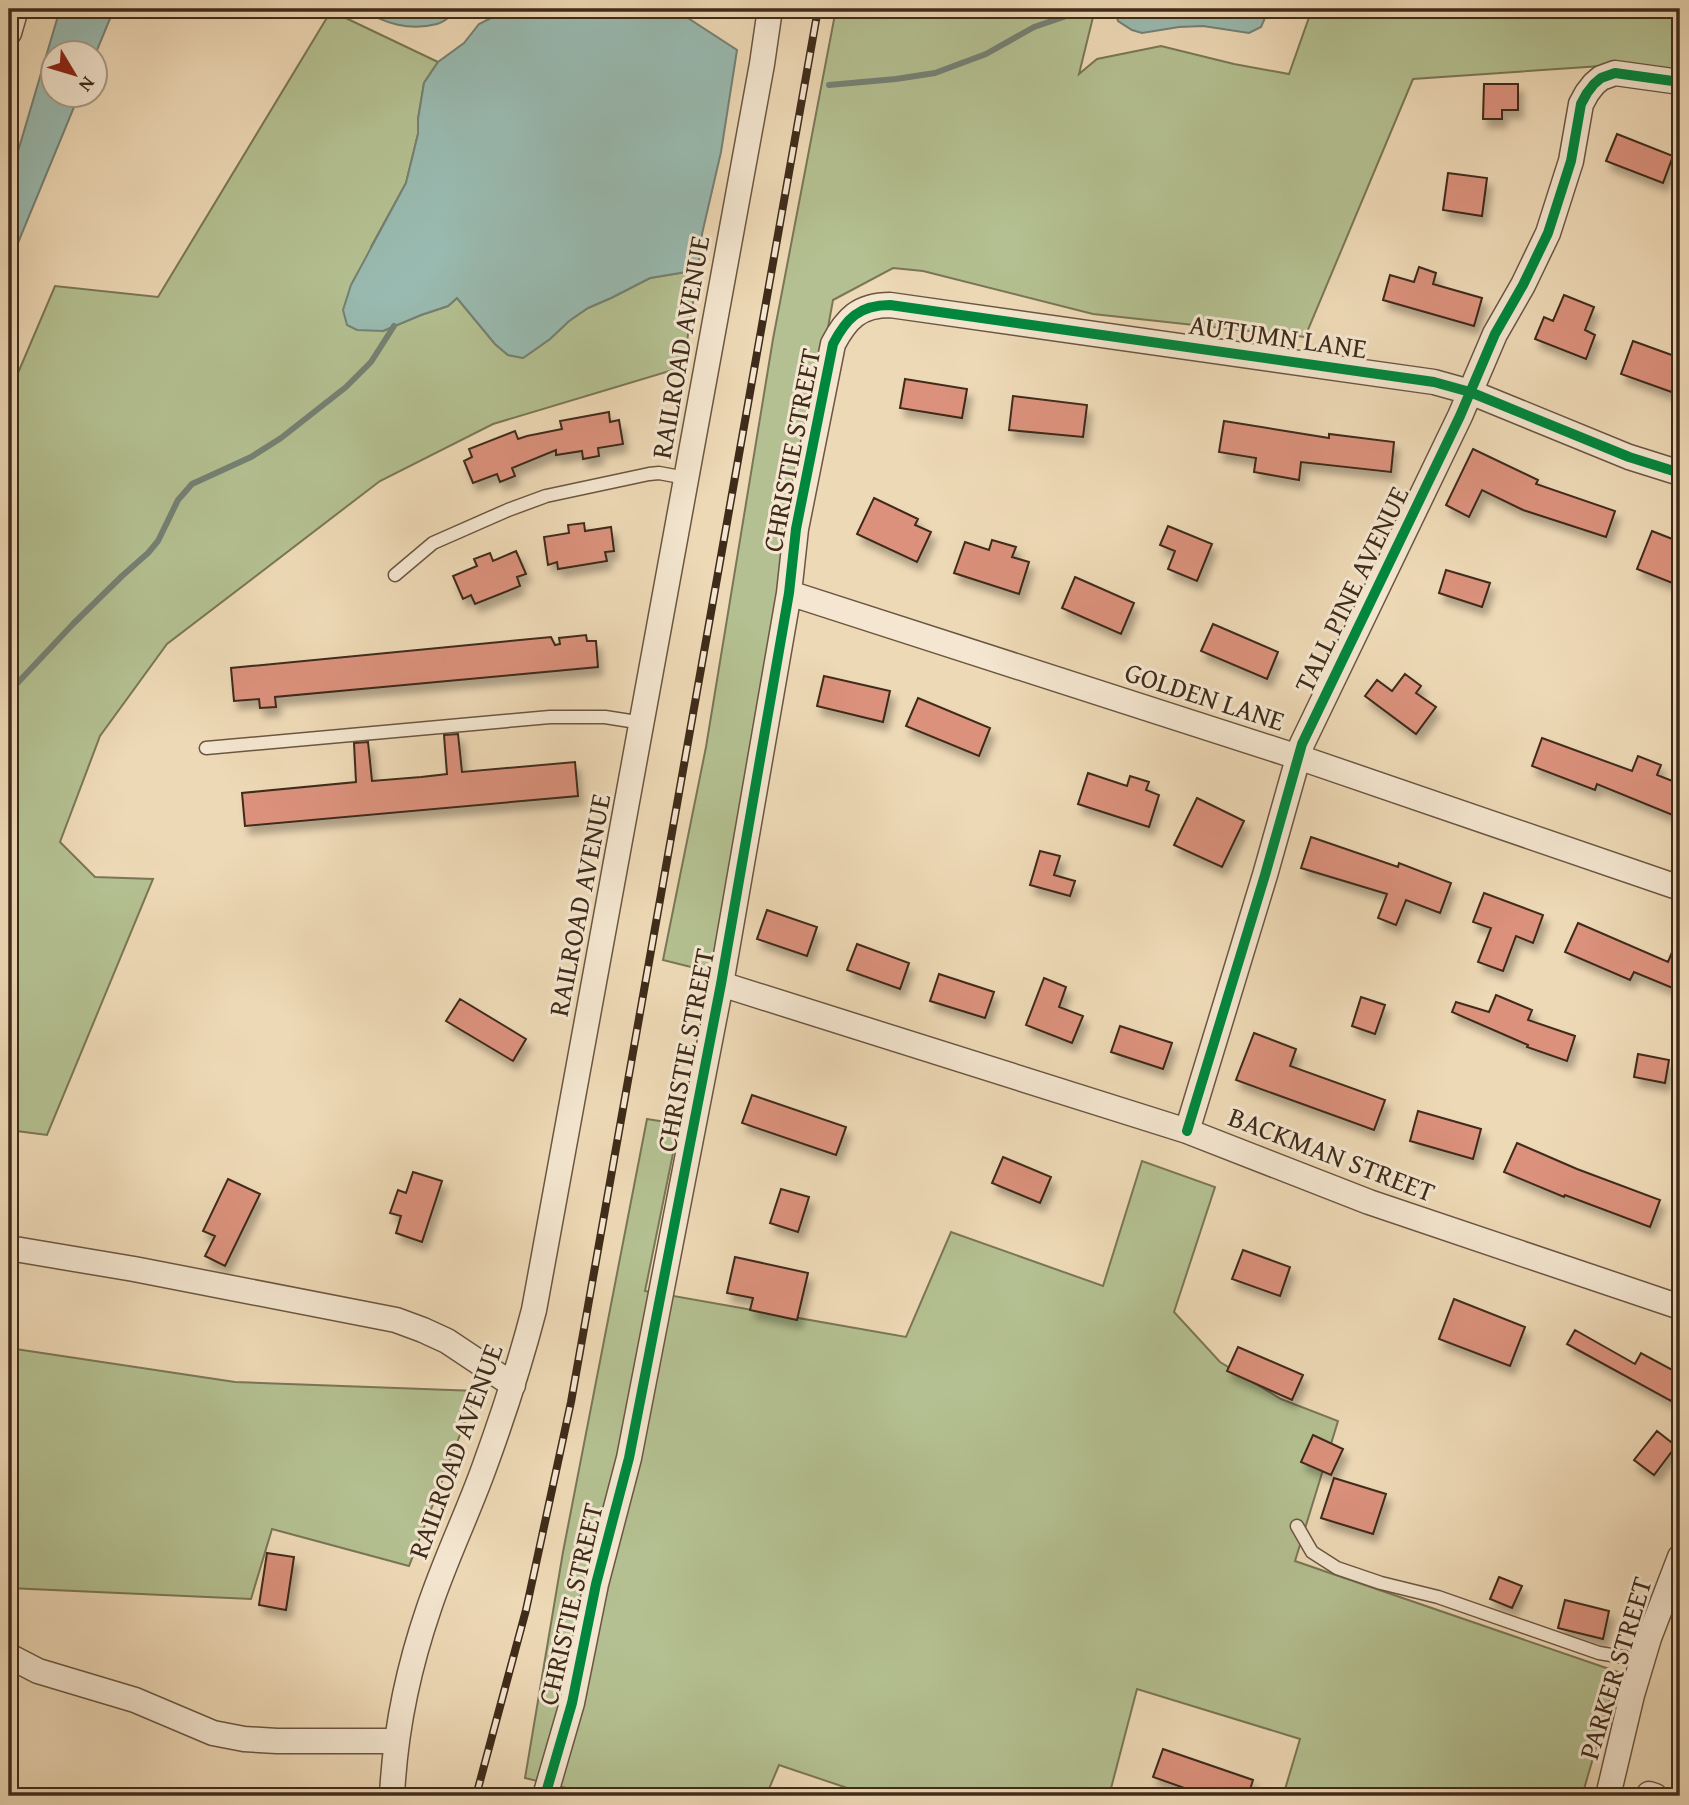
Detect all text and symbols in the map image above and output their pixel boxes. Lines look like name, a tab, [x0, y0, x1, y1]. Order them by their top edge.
north arrow	[38, 38, 108, 108]
text: N	[72, 71, 102, 98]
street label: RAILROAD AVENUE	[640, 232, 719, 462]
street label: AUTUMN LANE	[1187, 303, 1370, 368]
street label: CHRISTIE STREET	[751, 344, 830, 555]
street label: TALL PINE AVENUE	[1283, 479, 1418, 699]
street label: GOLDEN LANE	[1120, 650, 1290, 741]
street label: RAILROAD AVENUE	[537, 790, 620, 1020]
street label: CHRISTIE STREET	[645, 944, 724, 1155]
street label: BACKMAN STREET	[1223, 1095, 1442, 1212]
street label: RAILROAD AVENUE	[397, 1338, 512, 1564]
street label: CHRISTIE STREET	[526, 1498, 613, 1709]
street label: PARKER STREET	[1567, 1571, 1662, 1764]

